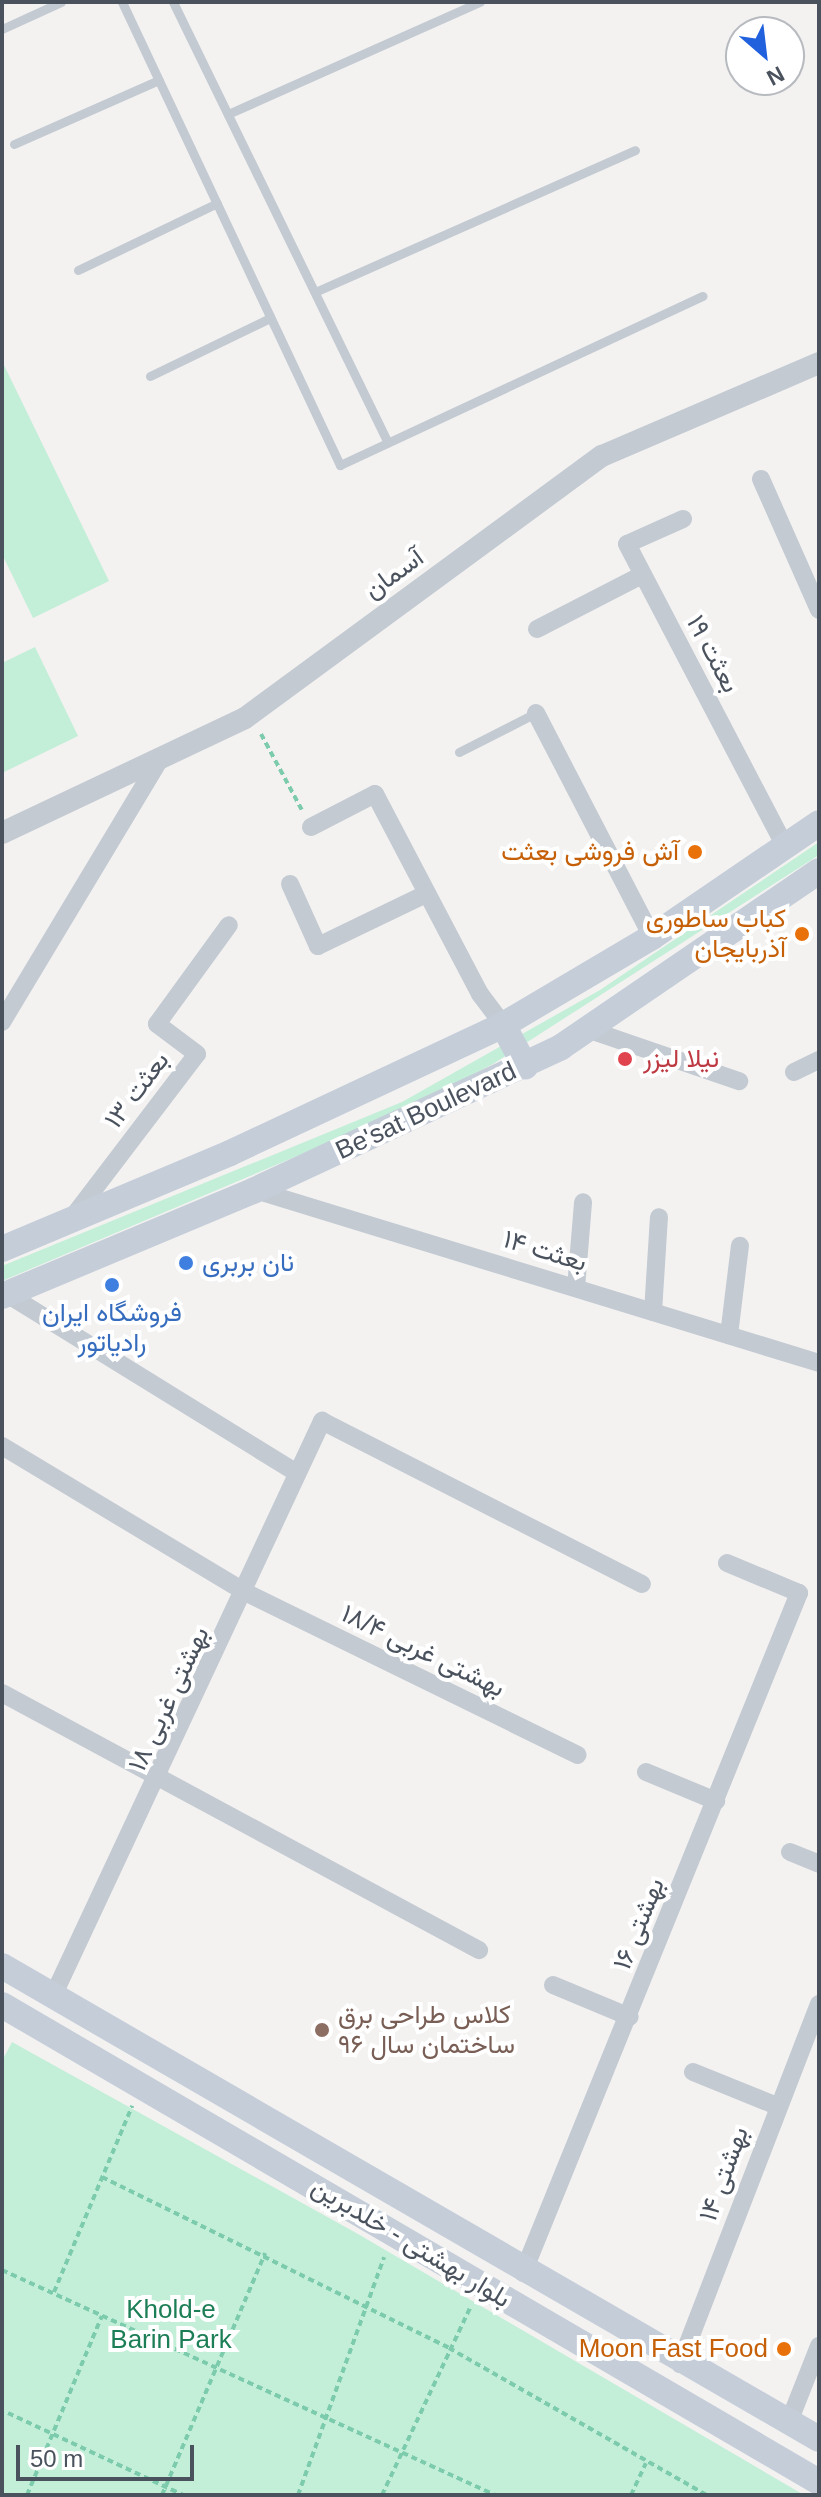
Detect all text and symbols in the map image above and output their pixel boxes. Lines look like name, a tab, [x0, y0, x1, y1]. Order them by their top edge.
north arrow	[725, 16, 805, 96]
text: N	[763, 61, 788, 91]
street label: آسمان	[358, 542, 430, 606]
street label: بعثت ۱۹	[680, 610, 746, 698]
place label: آش فروشی بعثت	[501, 836, 679, 868]
marker: آش فروشی بعثت	[686, 843, 704, 861]
place label: کباب ساطوری آذربایجان	[646, 903, 786, 964]
marker: کباب ساطوری آذربایجان	[793, 925, 811, 943]
place label: نیلا لیزر	[643, 1043, 719, 1075]
street label: ۱۳ بعثت	[98, 1046, 176, 1134]
marker: نیلا لیزر	[614, 1048, 636, 1070]
street label: Be'sat Boulevard	[331, 1055, 521, 1167]
street label: بعثت ۱۴	[500, 1224, 590, 1278]
place label: نان بربری	[202, 1247, 294, 1279]
marker: نان بربری	[177, 1254, 195, 1272]
marker: فروشگاه ایران رادیاتور	[103, 1276, 121, 1294]
place label: فروشگاه ایران رادیاتور	[42, 1297, 182, 1358]
street label: بهشتی غربی ۱۸/۴	[336, 1598, 510, 1704]
street label: بهشتی غربی ۱۸	[122, 1622, 216, 1776]
street label: ۱۶ بهشتی	[607, 1874, 671, 1974]
place label: کلاس طراحی برق ساختمان سال ۹۶	[338, 1999, 515, 2060]
marker: کلاس طراحی برق ساختمان سال ۹۶	[313, 2021, 331, 2039]
street label: ۱۴ بهشتی	[693, 2122, 755, 2226]
street label: بلوار بهشتی - خلدبرین	[306, 2171, 516, 2315]
park label: Khold-e Barin Park	[110, 2294, 232, 2356]
place label: Moon Fast Food	[579, 2333, 768, 2365]
marker: Moon Fast Food	[775, 2340, 793, 2358]
scale bar	[20, 2429, 198, 2479]
text: 50 m	[30, 2445, 83, 2472]

